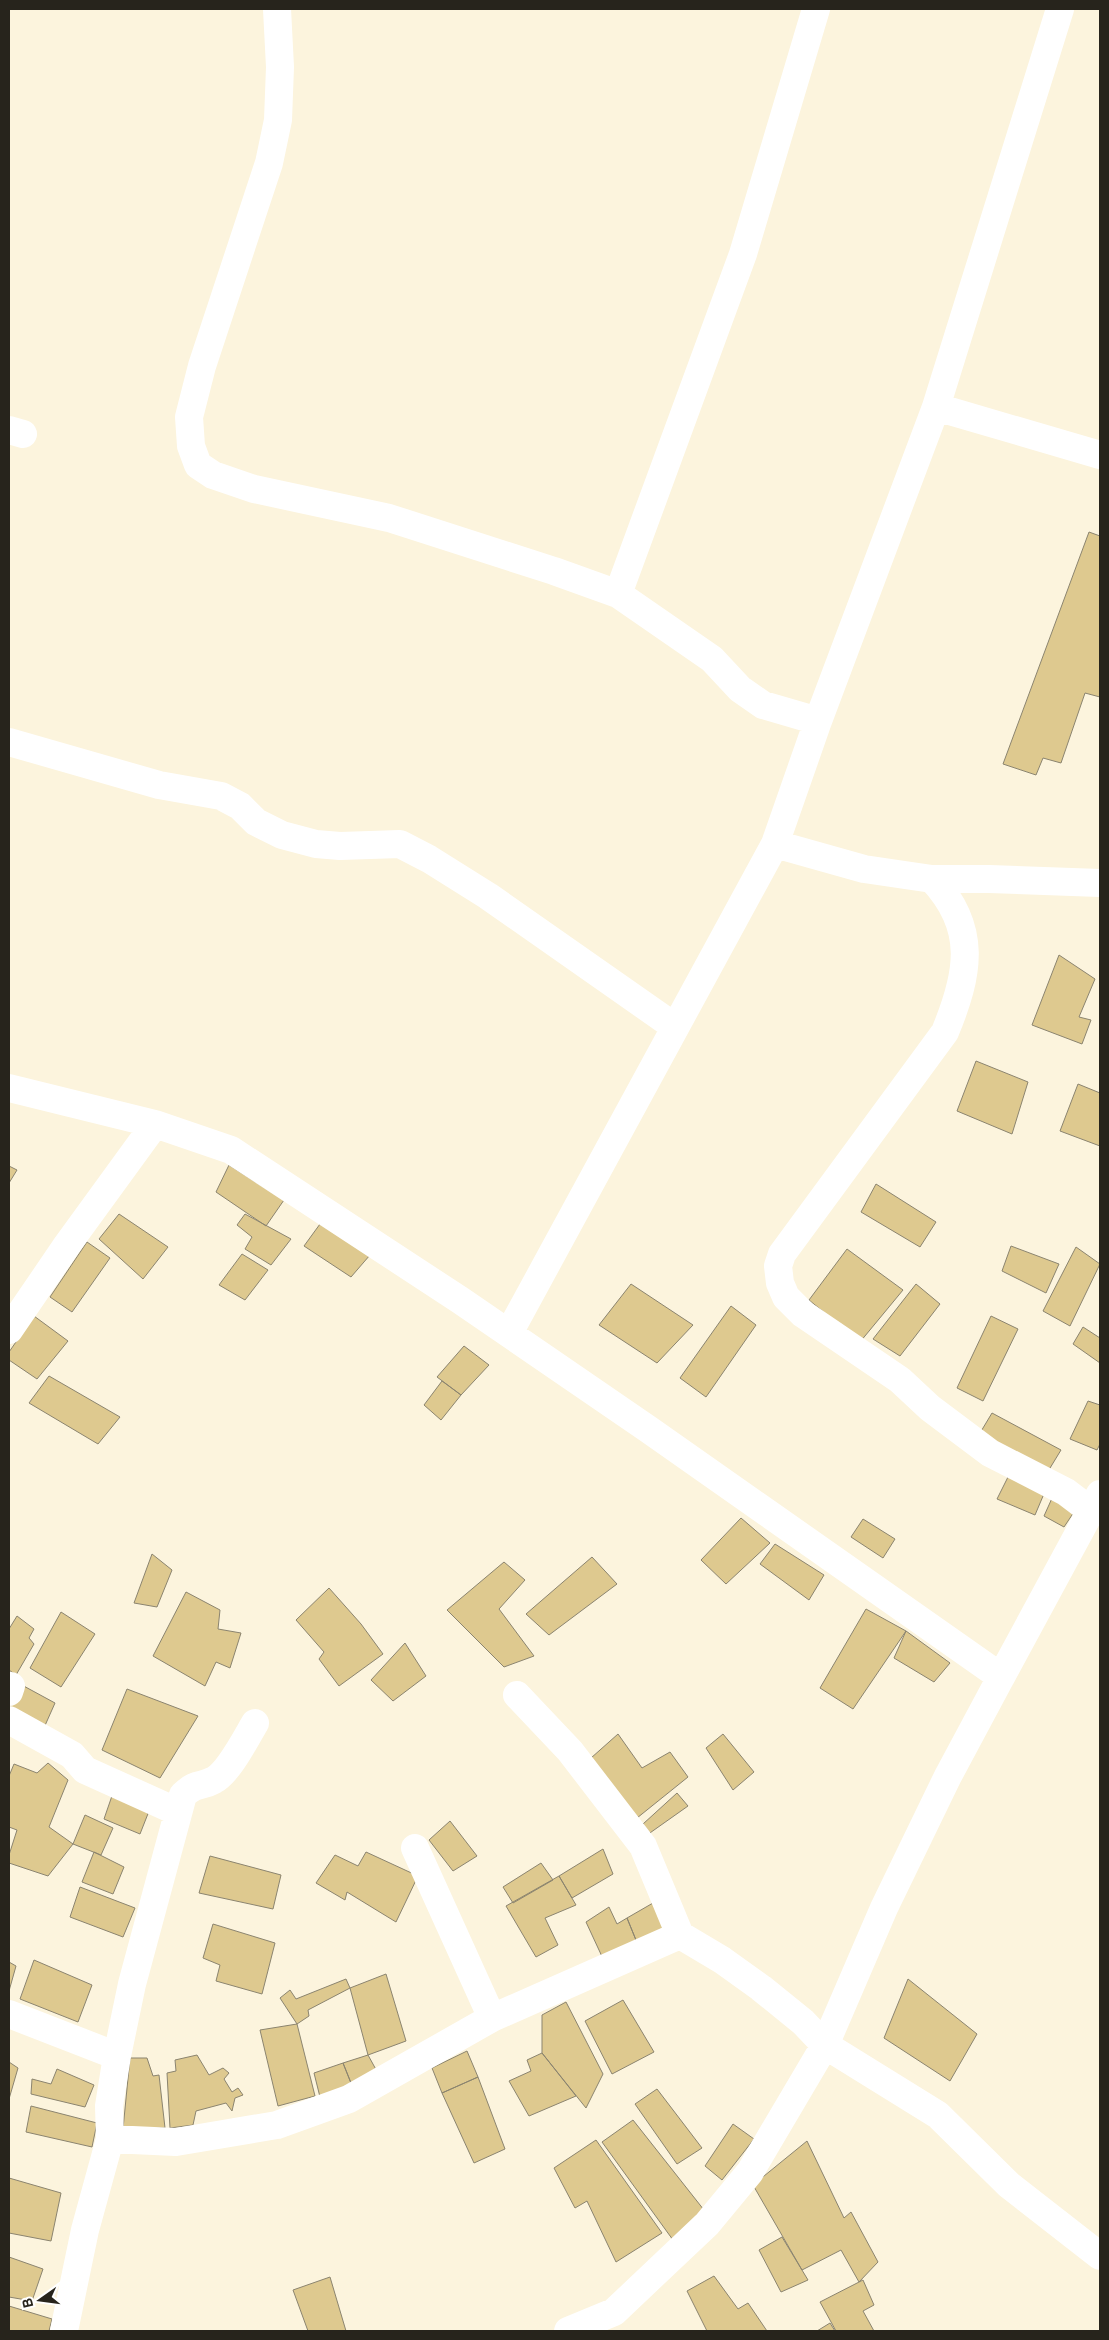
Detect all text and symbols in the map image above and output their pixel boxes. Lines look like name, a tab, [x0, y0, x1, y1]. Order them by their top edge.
north arrow	[15, 2275, 65, 2325]
text: B	[19, 2296, 38, 2310]

